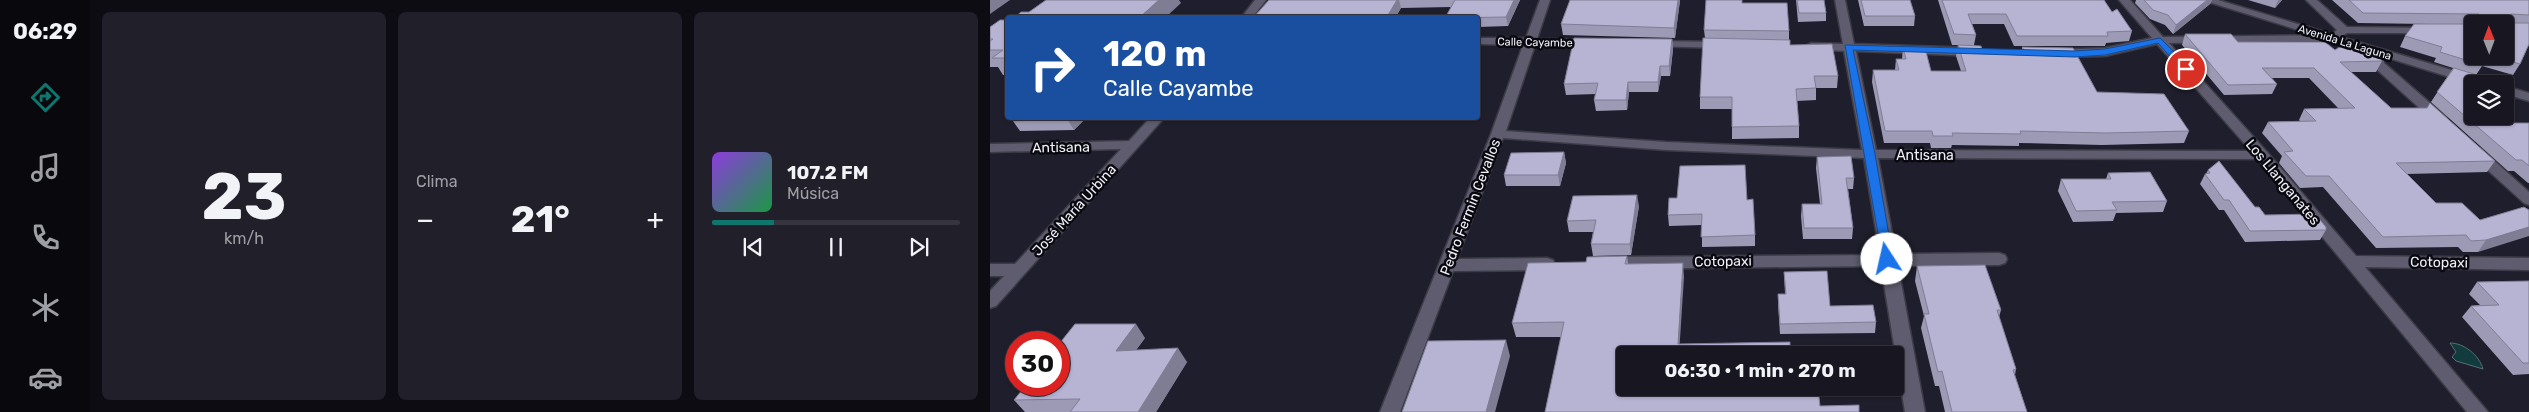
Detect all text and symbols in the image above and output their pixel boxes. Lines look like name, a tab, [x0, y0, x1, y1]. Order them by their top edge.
north arrow	[2464, 15, 2514, 65]
map controls	[2464, 15, 2514, 125]
text: 06:29	[13, 18, 77, 45]
street label: Avenida La Laguna	[2297, 22, 2393, 63]
text: 120 m	[1103, 33, 1206, 75]
icon: right	[1020, 35, 1085, 100]
street label: Calle Cayambe	[1497, 35, 1573, 50]
pin	[2165, 48, 2207, 90]
icon: arrive	[2172, 55, 2200, 83]
text: Calle Cayambe	[1103, 75, 1254, 102]
button: layers	[2464, 75, 2514, 125]
icon: directions	[28, 80, 63, 115]
street label: Los Llanganates	[2242, 136, 2323, 229]
street label: Pedro Fermin Cevallos	[1437, 137, 1504, 278]
street label: Antisana	[1032, 138, 1090, 157]
street label: Antisana	[1896, 147, 1954, 164]
icon: music	[28, 150, 63, 185]
text: 23	[201, 158, 287, 235]
text: 107.2 FM	[787, 161, 868, 184]
street label: José María Urbina	[1029, 161, 1120, 260]
text: Clima	[416, 172, 457, 191]
text: Música	[787, 184, 839, 203]
text: 21°	[511, 196, 570, 242]
text: −	[416, 203, 434, 236]
text: +	[647, 203, 664, 236]
icon: phone	[28, 220, 63, 255]
text: km/h	[224, 229, 264, 248]
position arrow	[1860, 232, 1912, 284]
icon: previous	[739, 233, 767, 261]
icon: pause	[822, 233, 850, 261]
icon: next	[905, 233, 933, 261]
street label: Cotopaxi	[1694, 252, 1752, 271]
street label: Cotopaxi	[2410, 253, 2468, 272]
icon: climate	[28, 290, 63, 325]
speed limit sign: 30	[1005, 331, 1070, 396]
text: 06:30 · 1 min · 270 m	[1664, 359, 1856, 382]
icon: car	[28, 360, 63, 395]

